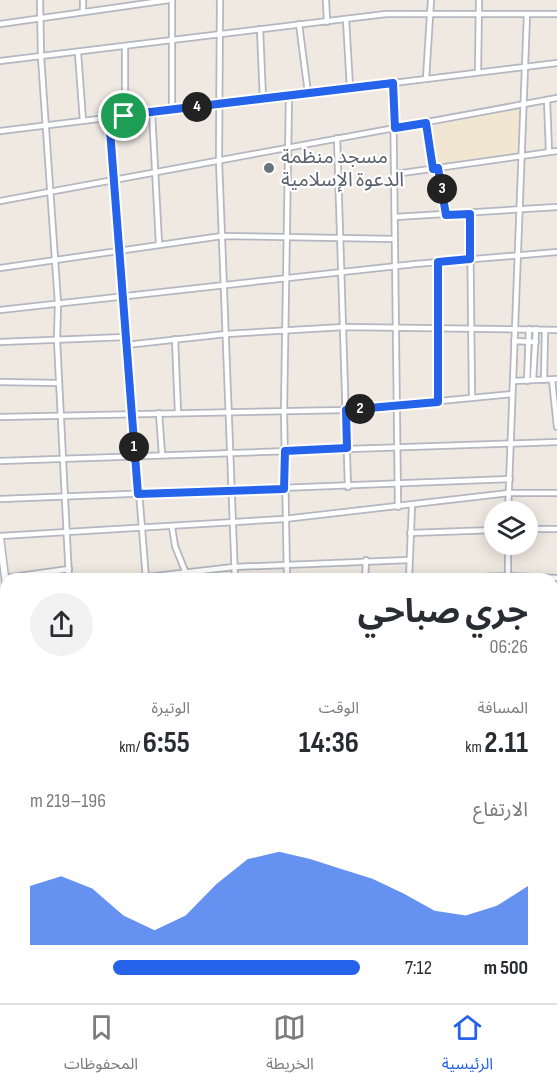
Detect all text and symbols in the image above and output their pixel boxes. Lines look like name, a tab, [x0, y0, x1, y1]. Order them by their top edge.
pin	[98, 90, 149, 141]
pin: 4	[182, 92, 212, 122]
text: 4	[193, 97, 201, 116]
icon: arrive	[107, 99, 140, 132]
place label: مسجد منظمة الدعوة الإسلامية	[281, 145, 404, 192]
marker: مسجد منظمة الدعوة الإسلامية	[262, 161, 276, 175]
pin: 3	[427, 174, 457, 204]
text: 3	[438, 179, 446, 198]
pin: 2	[345, 394, 375, 424]
text: 2	[356, 399, 364, 418]
pin: 1	[119, 432, 149, 462]
text: 1	[131, 437, 137, 456]
map controls	[484, 501, 538, 555]
button: layers	[484, 501, 538, 555]
text: جري صباحي	[358, 592, 528, 632]
button: share	[30, 593, 93, 656]
text: 06:26	[490, 635, 528, 659]
text: الوتيرة	[152, 699, 190, 718]
text: الوقت	[319, 699, 359, 718]
text: المسافة	[478, 699, 528, 718]
text: 6:55	[143, 725, 190, 761]
text: 14:36	[299, 725, 359, 761]
text: 2.11	[484, 725, 528, 761]
text: /km	[119, 738, 143, 757]
text: km	[465, 738, 484, 757]
text: 196–219 m	[30, 789, 106, 813]
text: الارتفاع	[473, 798, 528, 822]
text: 7:12	[405, 956, 432, 980]
text: 500 m	[484, 956, 528, 980]
tab: المحفوظات	[64, 1011, 138, 1081]
tab: الخريطة	[266, 1011, 314, 1081]
tab: الرئيسية	[442, 1011, 493, 1081]

